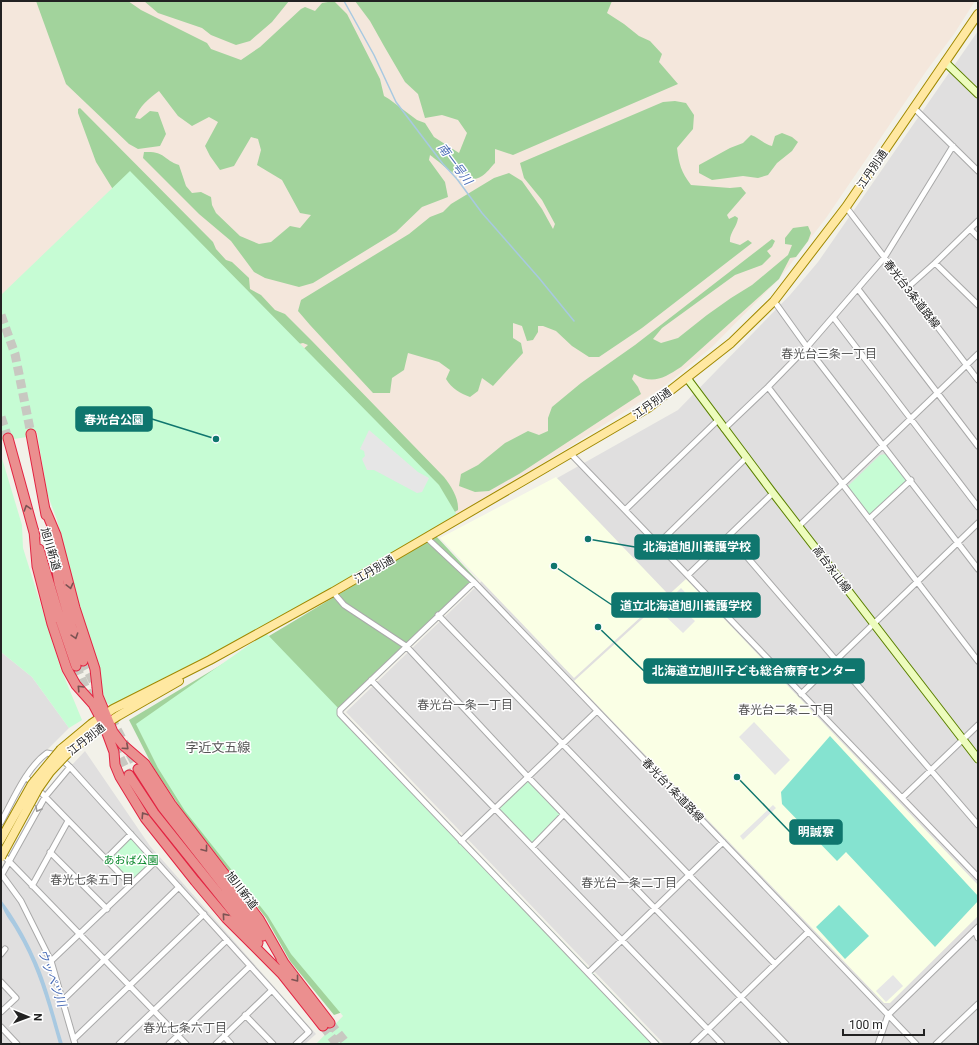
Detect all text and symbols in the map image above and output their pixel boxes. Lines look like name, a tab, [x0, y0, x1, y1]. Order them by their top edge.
water label: 南一号川	[435, 141, 476, 189]
street label: 江丹別通	[855, 147, 890, 191]
street label: 春光台3条道路線	[881, 258, 942, 331]
district label: 春光台三条一丁目	[781, 347, 877, 361]
street label: 江丹別通	[631, 385, 674, 421]
callout: 春光台公園	[76, 407, 152, 431]
text: 春光台公園	[84, 413, 144, 427]
one-way arrow	[23, 505, 32, 512]
street label: 旭川新道	[38, 526, 63, 572]
callout: 北海道旭川養護学校	[635, 535, 759, 559]
text: 北海道旭川養護学校	[643, 540, 751, 554]
street label: 高台永山線	[810, 543, 853, 595]
street label: 江丹別通	[352, 553, 397, 586]
one-way arrow	[65, 583, 74, 590]
callout: 道立北海道旭川養護学校	[612, 593, 760, 617]
text: 道立北海道旭川養護学校	[620, 599, 752, 613]
one-way arrow	[70, 632, 78, 639]
callout: 北海道立旭川子ども総合療育センター	[644, 659, 864, 683]
text: 北海道立旭川子ども総合療育センター	[652, 664, 856, 678]
one-way arrow	[77, 685, 84, 693]
district label: 春光台一条一丁目	[417, 698, 513, 712]
district label: 春光台二条二丁目	[738, 703, 834, 717]
street label: 江丹別通	[65, 721, 108, 758]
district label: 字近文五線	[185, 740, 251, 755]
one-way arrow	[121, 742, 129, 749]
street label: 春光台1条道路線	[639, 756, 706, 825]
one-way arrow	[36, 805, 43, 812]
one-way arrow	[141, 812, 148, 819]
callout: 明誠寮	[790, 820, 842, 844]
text: 明誠寮	[798, 825, 834, 839]
one-way arrow	[200, 844, 207, 851]
park label: あおば公園	[104, 854, 159, 867]
street label: 旭川新道	[223, 869, 260, 912]
district label: 春光七条五丁目	[50, 873, 134, 887]
district label: 春光台一条二丁目	[581, 876, 677, 890]
one-way arrow	[222, 913, 230, 921]
water label: ウッペツ川	[35, 947, 70, 1010]
one-way arrow	[292, 975, 299, 982]
north arrow	[8, 997, 48, 1037]
scale bar	[843, 1011, 924, 1037]
text: N	[31, 1013, 44, 1021]
text: 100 m	[849, 1018, 883, 1032]
district label: 春光七条六丁目	[143, 1021, 227, 1035]

